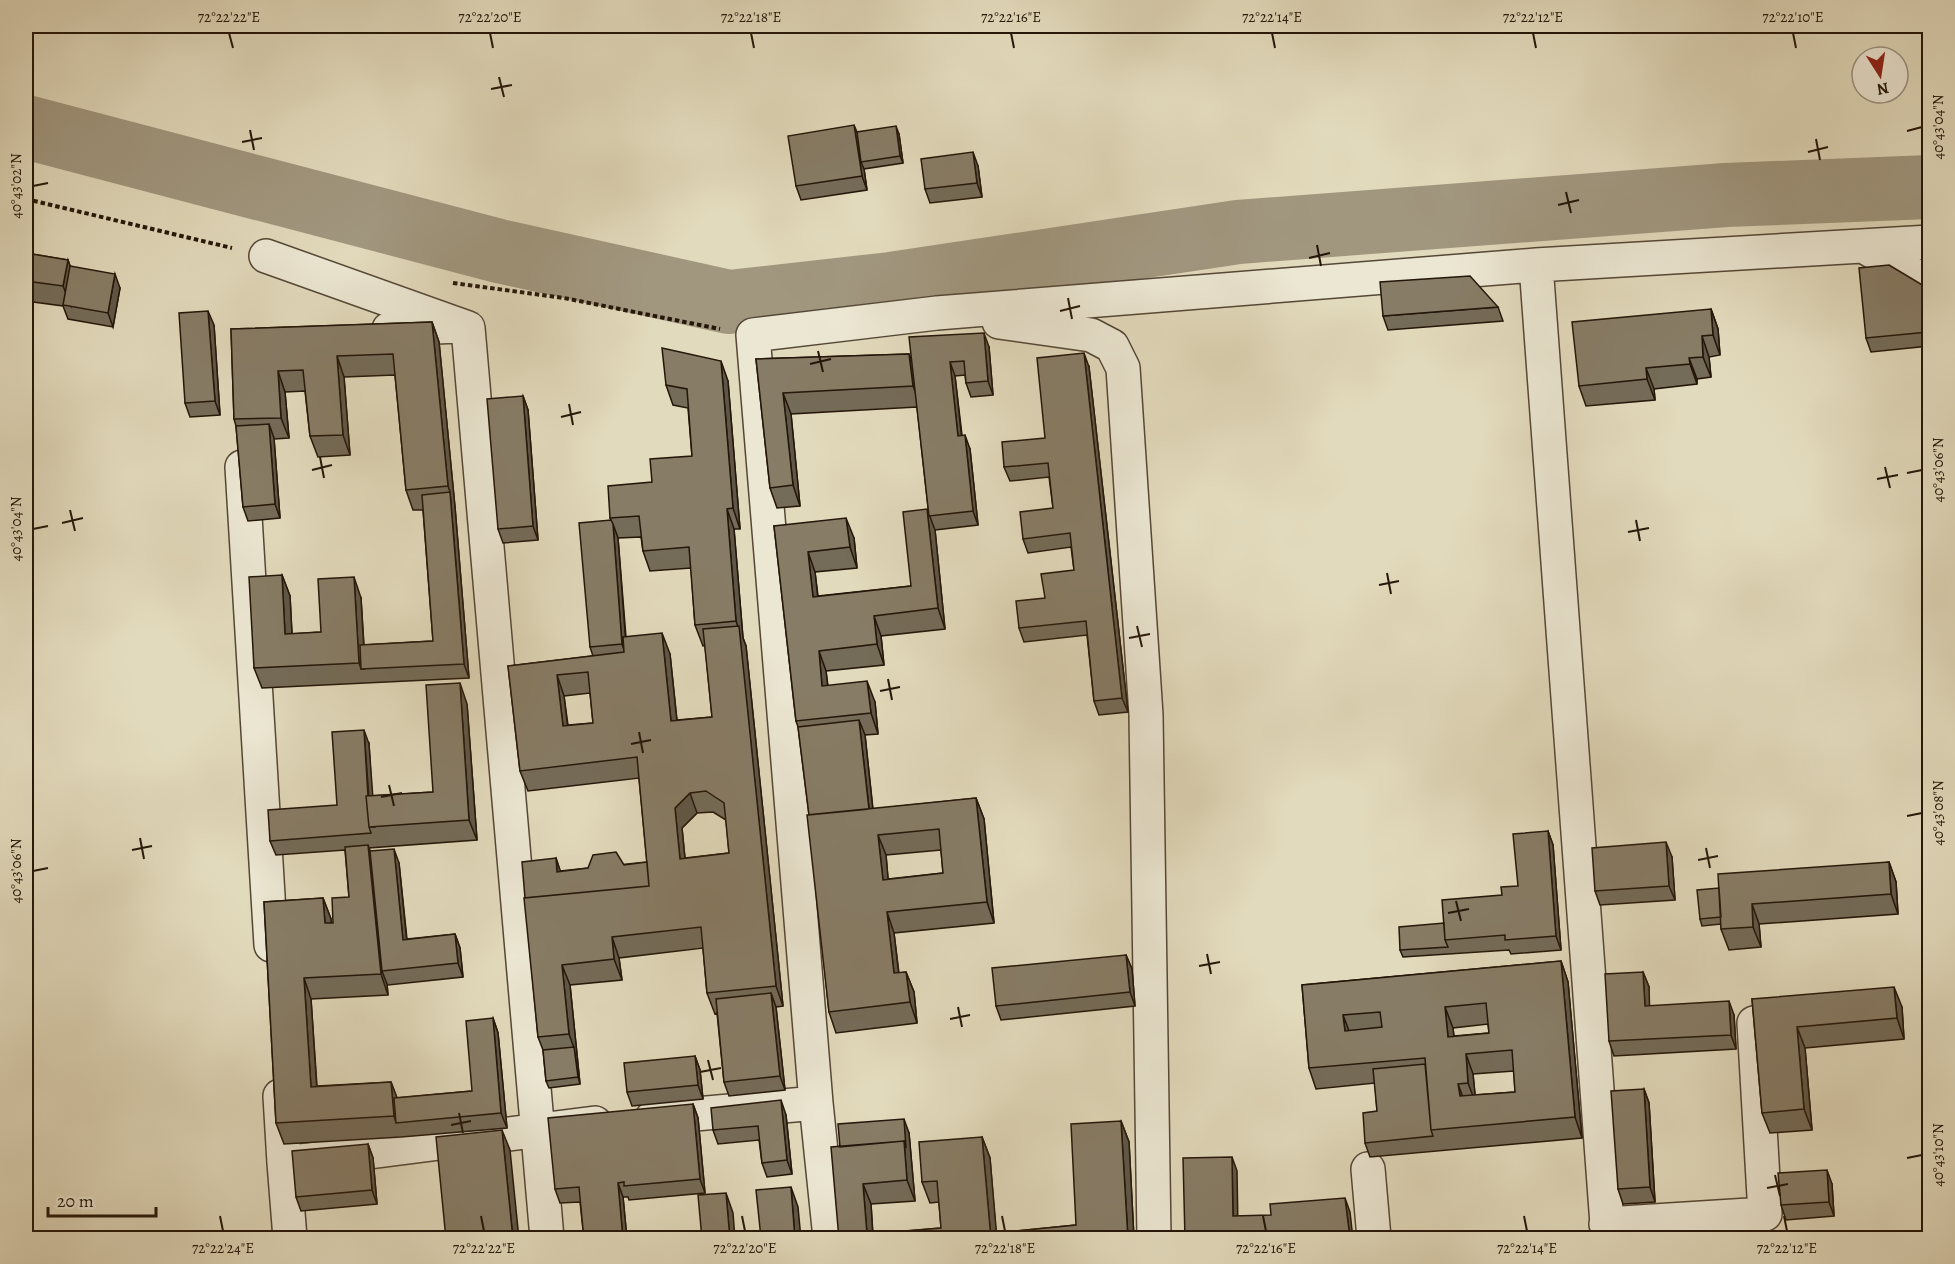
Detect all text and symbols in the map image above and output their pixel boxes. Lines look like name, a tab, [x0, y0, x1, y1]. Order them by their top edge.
text: 72°22'22"E	[198, 7, 260, 27]
text: 72°22'20"E	[458, 7, 522, 27]
text: 72°22'18"E	[721, 7, 781, 27]
text: 72°22'16"E	[981, 7, 1041, 27]
text: 72°22'14"E	[1242, 7, 1302, 27]
text: 72°22'12"E	[1503, 7, 1563, 27]
text: 72°22'10"E	[1762, 7, 1824, 27]
north arrow	[1850, 45, 1910, 105]
text: N	[1875, 77, 1891, 101]
text: 40°43'04"N	[1928, 94, 1948, 160]
text: 40°43'02"N	[6, 153, 26, 219]
text: 40°43'06"N	[1928, 437, 1948, 503]
text: 40°43'04"N	[6, 496, 26, 562]
text: 40°43'08"N	[1928, 780, 1948, 846]
text: 40°43'06"N	[6, 838, 26, 904]
text: 40°43'10"N	[1928, 1123, 1948, 1187]
scale bar	[48, 1180, 156, 1218]
text: 20 m	[57, 1189, 94, 1213]
text: 72°22'24"E	[192, 1238, 254, 1258]
text: 72°22'22"E	[453, 1238, 515, 1258]
text: 72°22'20"E	[713, 1238, 777, 1258]
text: 72°22'18"E	[975, 1238, 1035, 1258]
text: 72°22'16"E	[1236, 1238, 1296, 1258]
text: 72°22'14"E	[1497, 1238, 1557, 1258]
text: 72°22'12"E	[1757, 1238, 1817, 1258]

